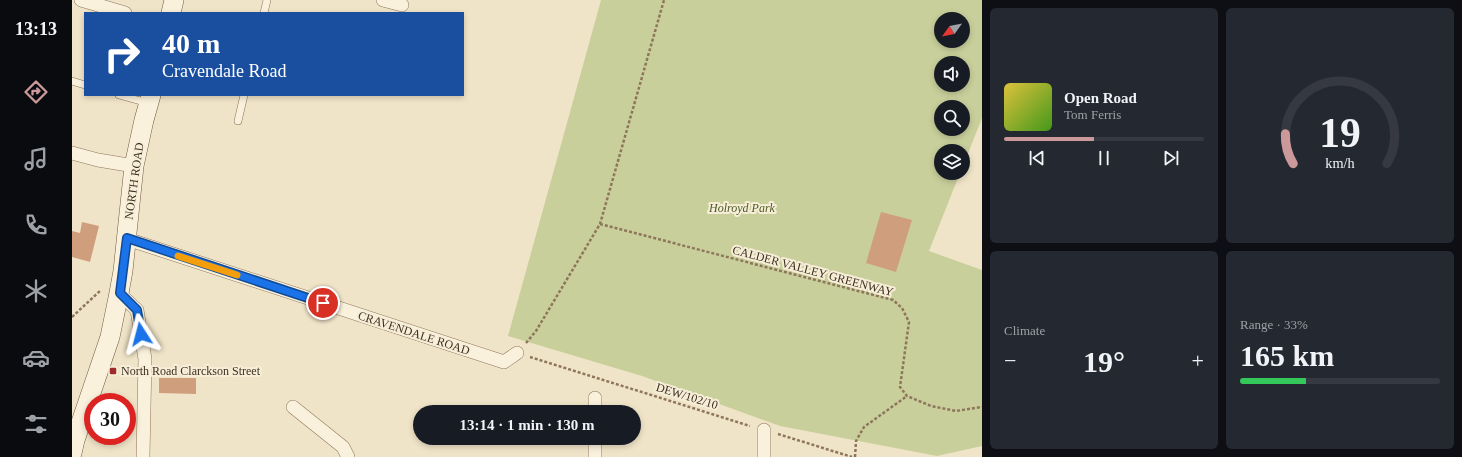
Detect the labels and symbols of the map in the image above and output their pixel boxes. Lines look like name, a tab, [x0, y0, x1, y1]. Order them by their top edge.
north arrow	[934, 12, 970, 48]
street label: NORTH ROAD	[122, 141, 146, 220]
park label: Holroyd Park	[708, 201, 776, 215]
street label: CALDER VALLEY GREENWAY	[731, 243, 895, 299]
pin	[306, 286, 340, 320]
street label: CRAVENDALE ROAD	[356, 308, 472, 358]
position arrow	[120, 313, 162, 355]
place label: North Road Clarckson Street	[121, 364, 261, 378]
marker: North Road Clarckson Street	[108, 366, 118, 376]
street label: DEW/102/10	[654, 380, 720, 412]
speed limit sign: 30	[84, 393, 136, 445]

